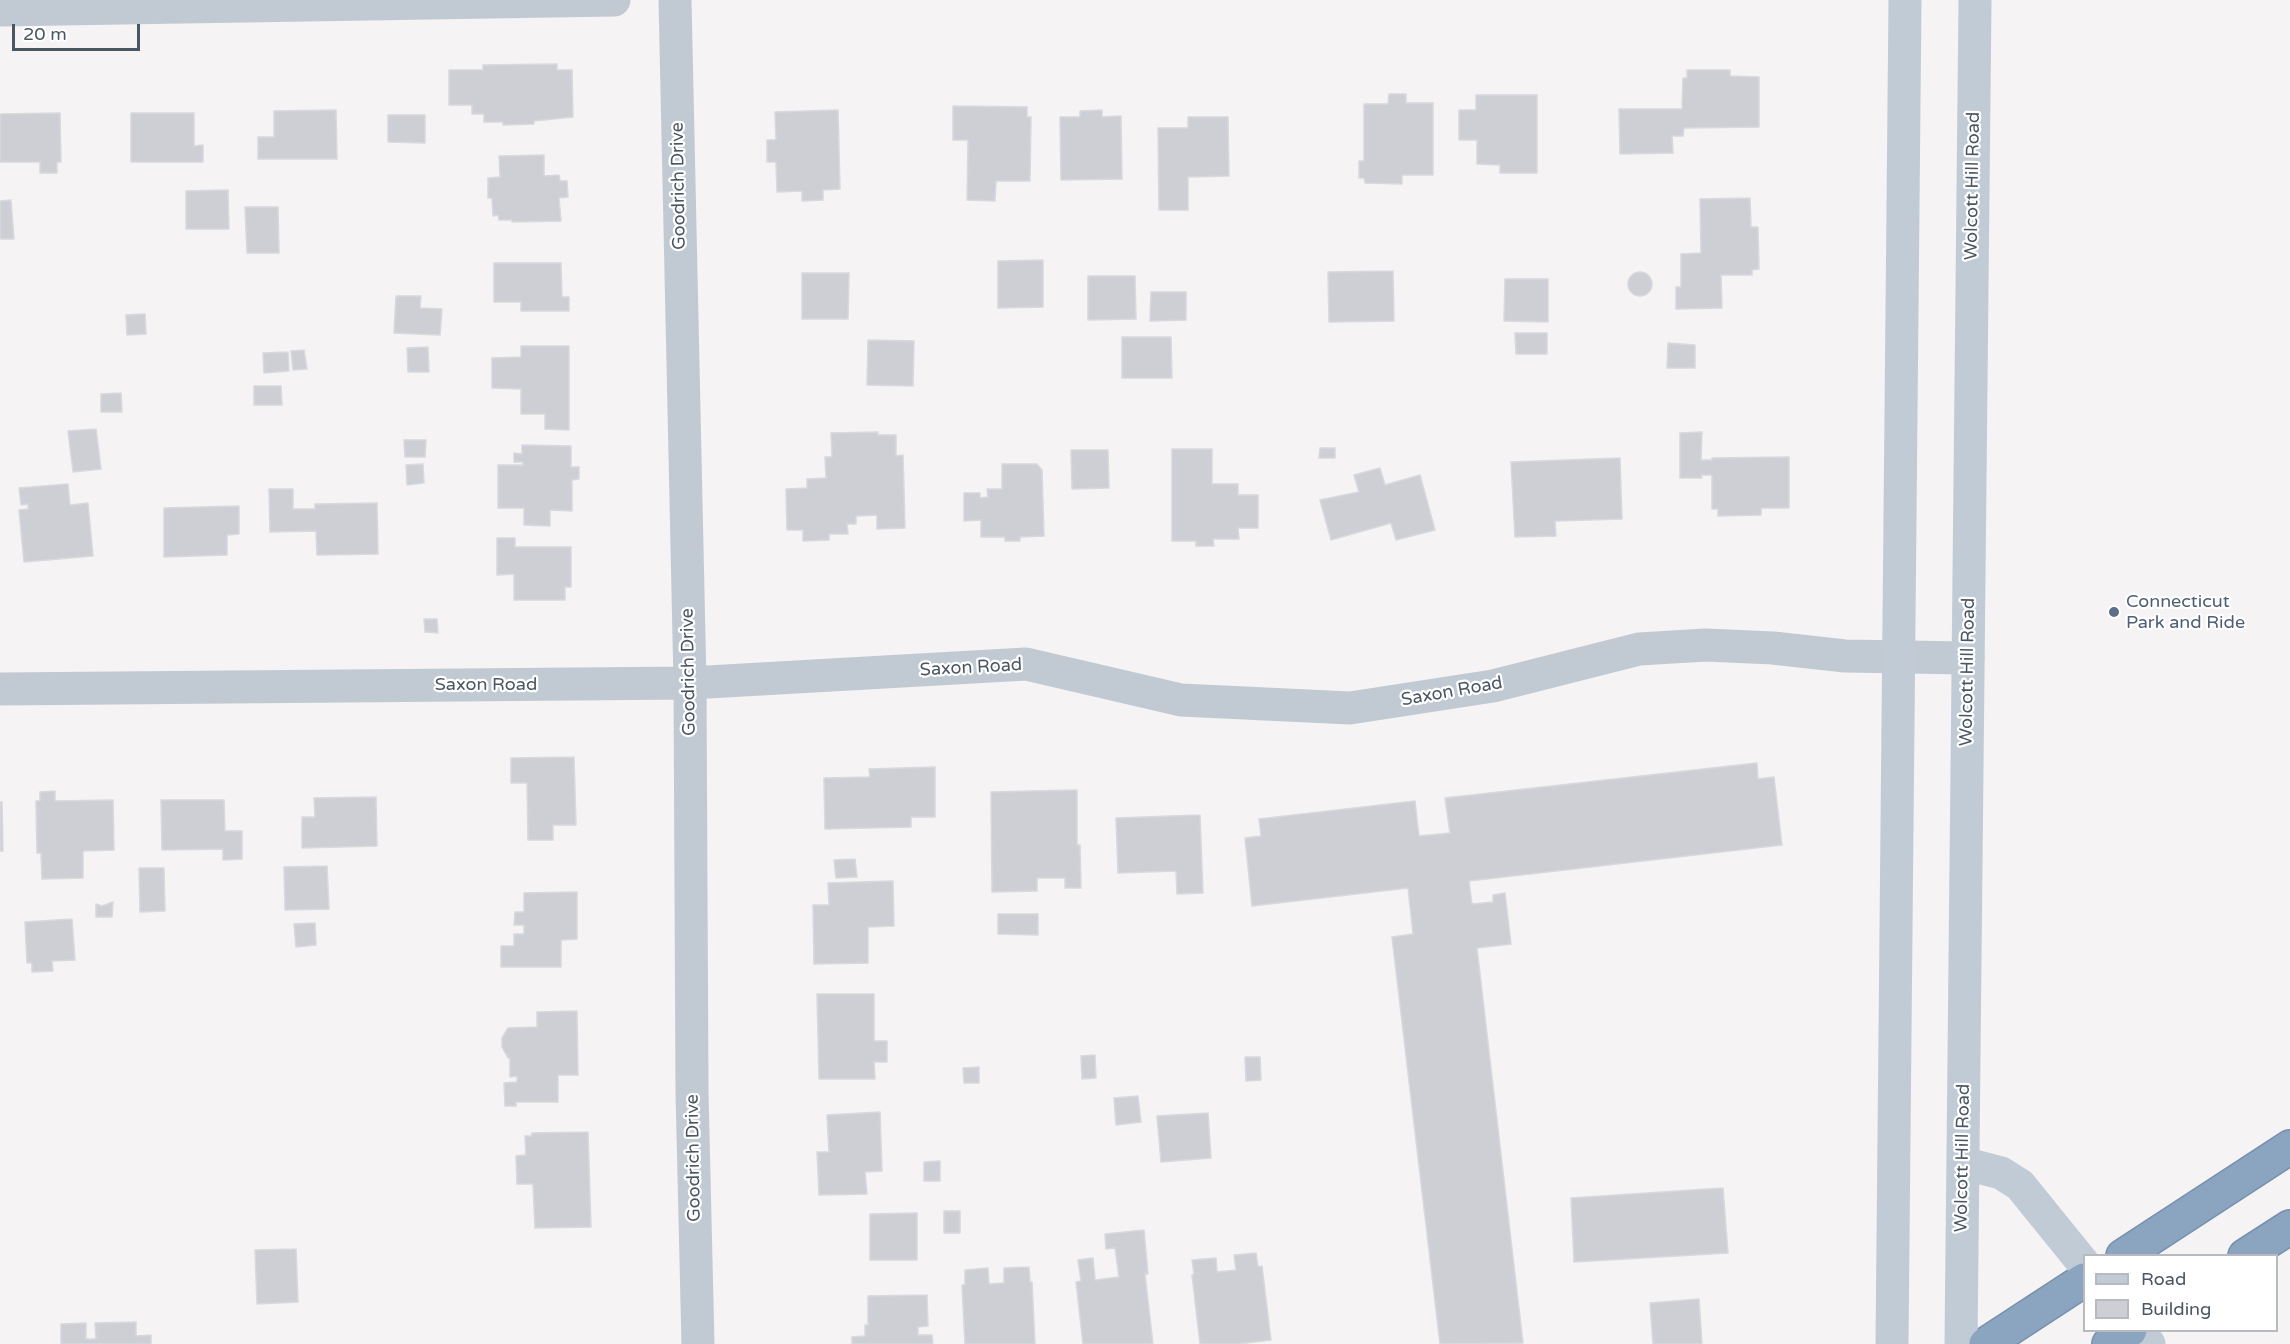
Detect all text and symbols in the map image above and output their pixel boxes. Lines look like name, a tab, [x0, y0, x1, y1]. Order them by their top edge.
scale bar	[15, 12, 142, 50]
text: 20 m	[23, 23, 67, 45]
street label: Wolcott Hill Road	[1961, 112, 1985, 260]
street label: Goodrich Drive	[667, 122, 691, 250]
place label: Connecticut Park and Ride	[2126, 591, 2245, 634]
street label: Wolcott Hill Road	[1956, 598, 1980, 746]
marker: Connecticut Park and Ride	[2107, 605, 2121, 619]
street label: Goodrich Drive	[677, 608, 701, 736]
street label: Saxon Road	[919, 655, 1023, 681]
street label: Saxon Road	[1400, 672, 1504, 712]
street label: Saxon Road	[435, 674, 537, 696]
street label: Wolcott Hill Road	[1951, 1084, 1975, 1232]
street label: Goodrich Drive	[682, 1094, 706, 1222]
legend	[2083, 1254, 2278, 1332]
text: Road	[2141, 1268, 2186, 1290]
text: Building	[2141, 1298, 2211, 1320]

